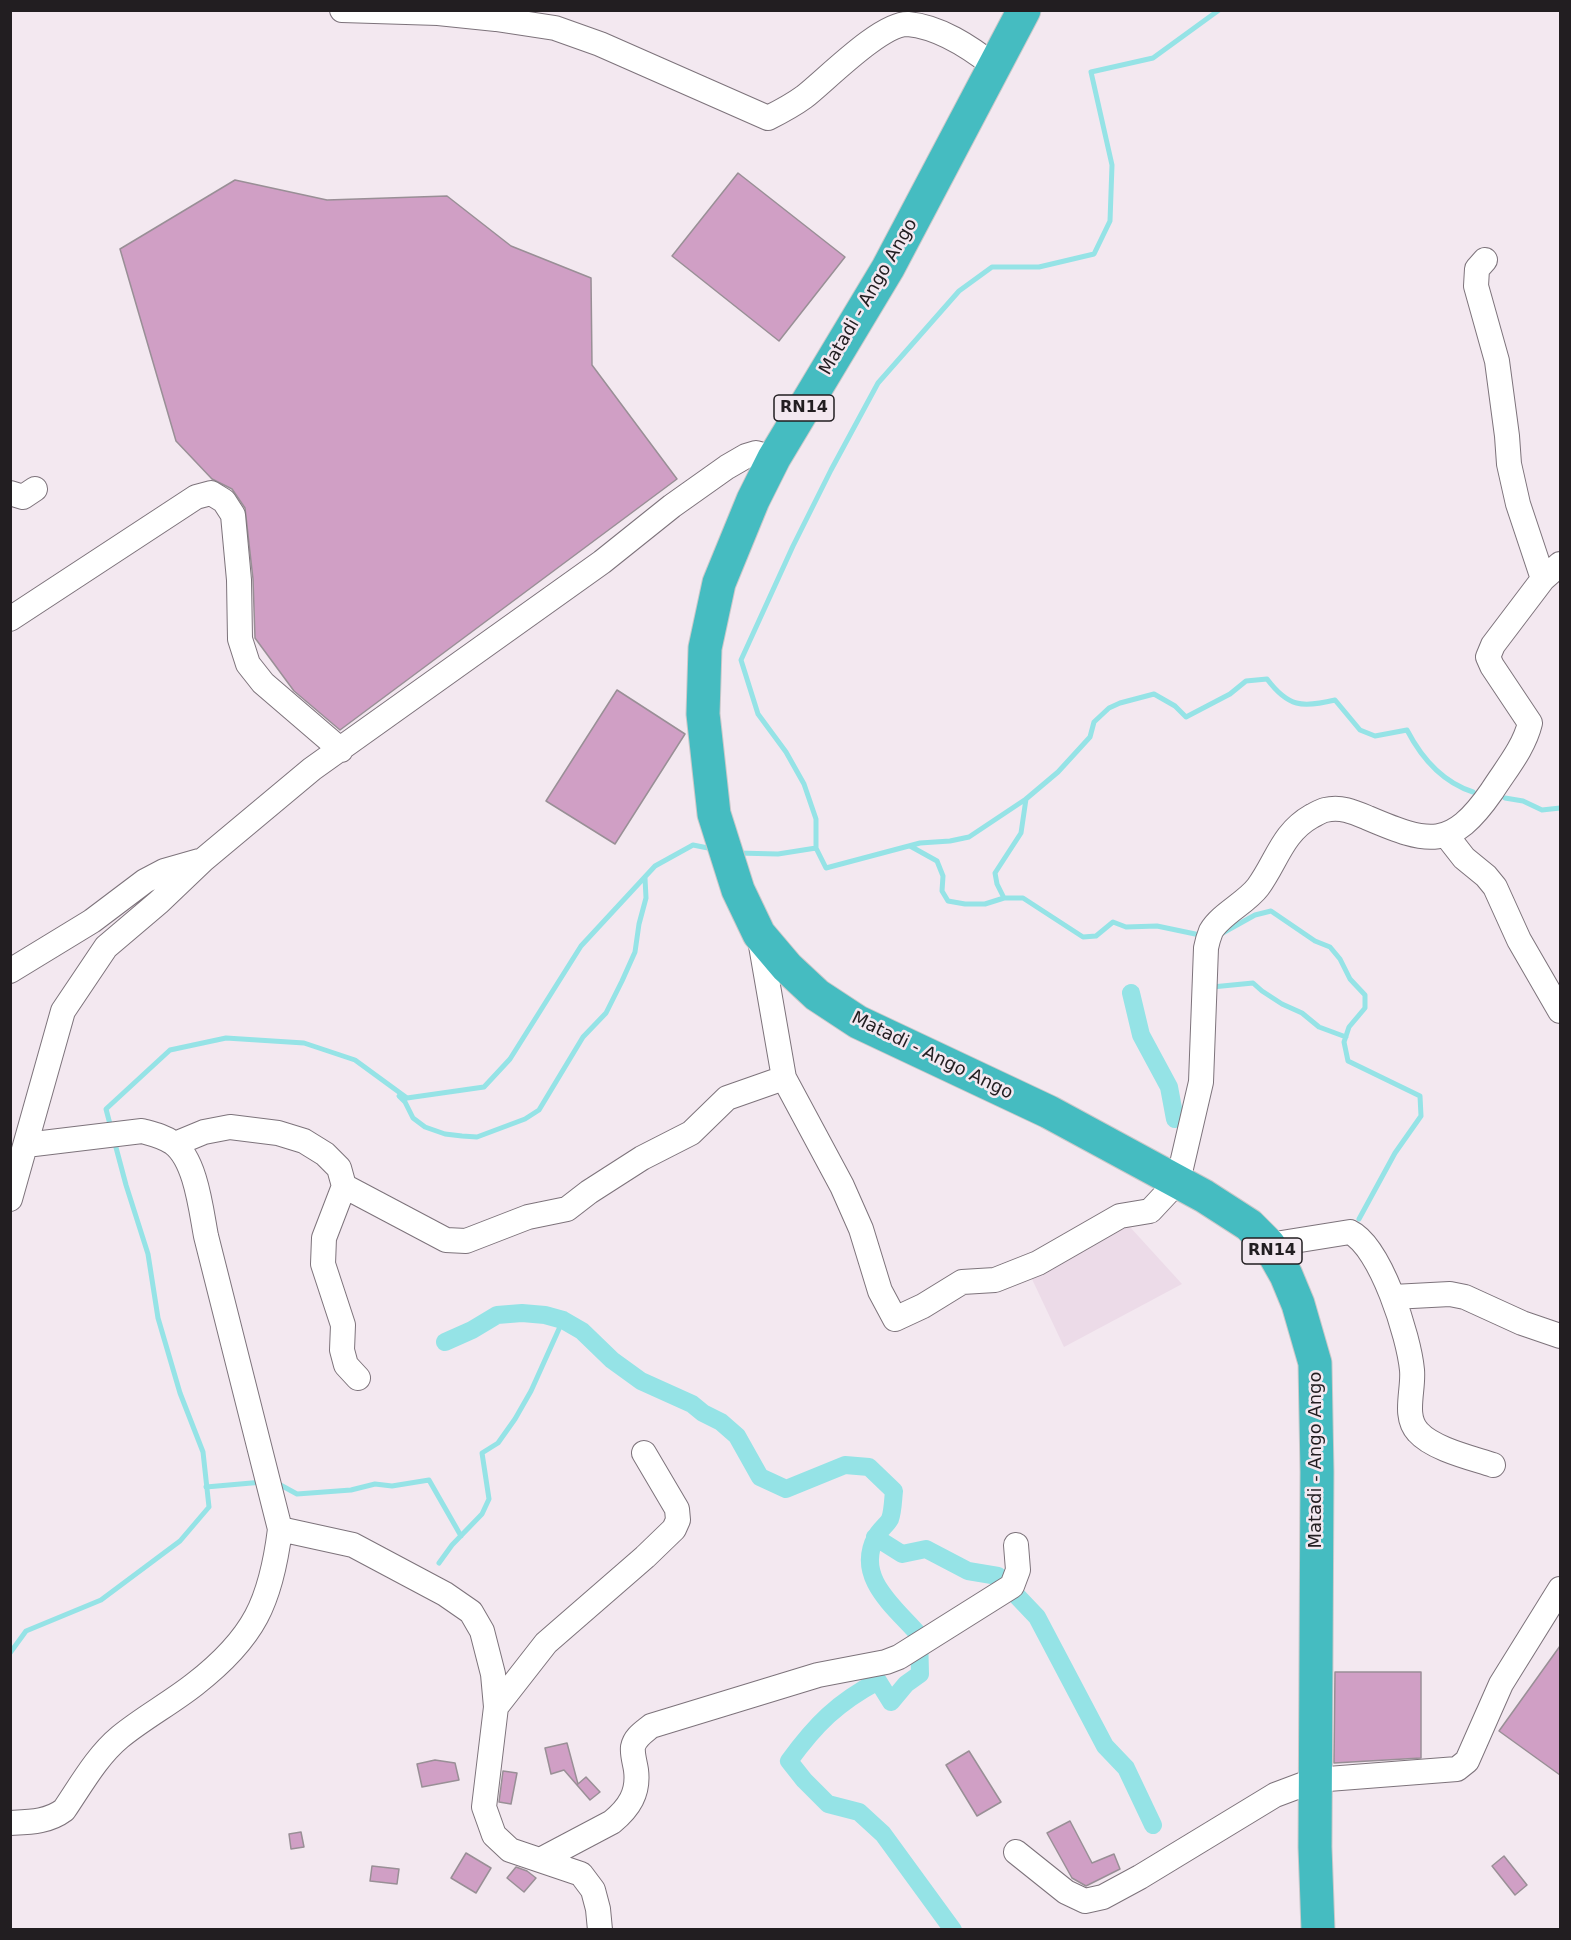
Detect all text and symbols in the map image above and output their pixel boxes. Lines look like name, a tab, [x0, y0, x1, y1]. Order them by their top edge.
street label: Matadi - Ango Ango	[815, 215, 923, 379]
road number: RN14	[774, 395, 834, 421]
street label: Matadi - Ango Ango	[848, 1007, 1016, 1105]
road number: RN14	[1242, 1238, 1302, 1264]
street label: Matadi - Ango Ango	[1305, 1371, 1327, 1549]

